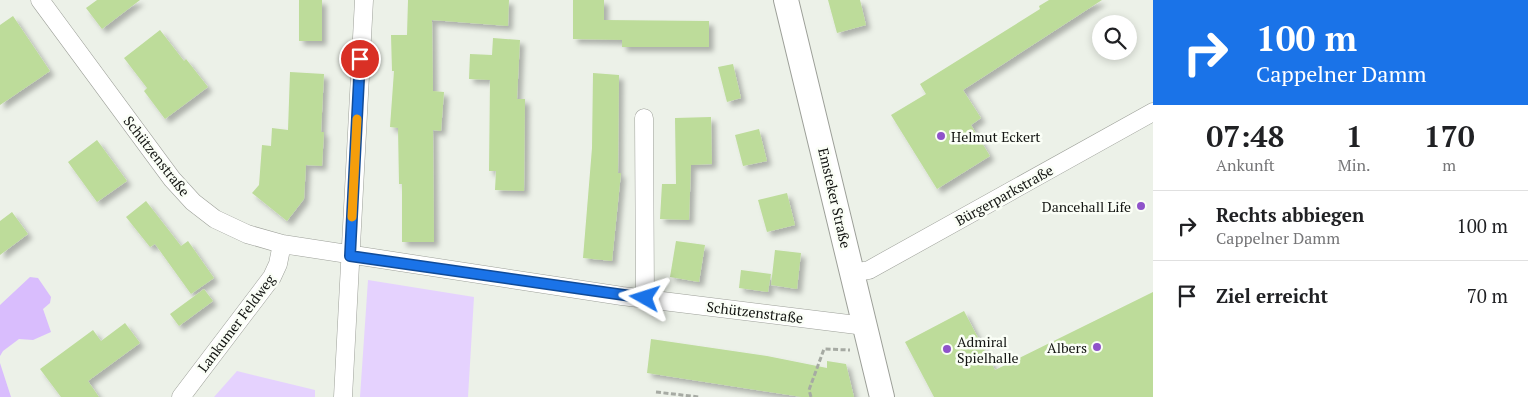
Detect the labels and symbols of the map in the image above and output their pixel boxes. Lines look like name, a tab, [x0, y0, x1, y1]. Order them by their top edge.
pin	[339, 38, 381, 80]
street label: Schützenstraße	[120, 112, 194, 200]
place label: Helmut Eckert	[951, 127, 1041, 146]
marker: Helmut Eckert	[935, 130, 947, 142]
street label: Emsteker Straße	[814, 146, 856, 250]
street label: Bürgerparkstraße	[952, 160, 1056, 230]
place label: Dancehall Life	[1042, 197, 1131, 216]
marker: Dancehall Life	[1135, 200, 1147, 212]
street label: Lankumer Feldweg	[193, 270, 279, 376]
position arrow	[618, 271, 670, 323]
street label: Schützenstraße	[706, 297, 804, 327]
place label: Admiral Spielhalle	[957, 332, 1019, 367]
place label: Albers	[1047, 338, 1087, 357]
marker: Albers	[1091, 341, 1103, 353]
marker: Admiral Spielhalle	[941, 343, 953, 355]

